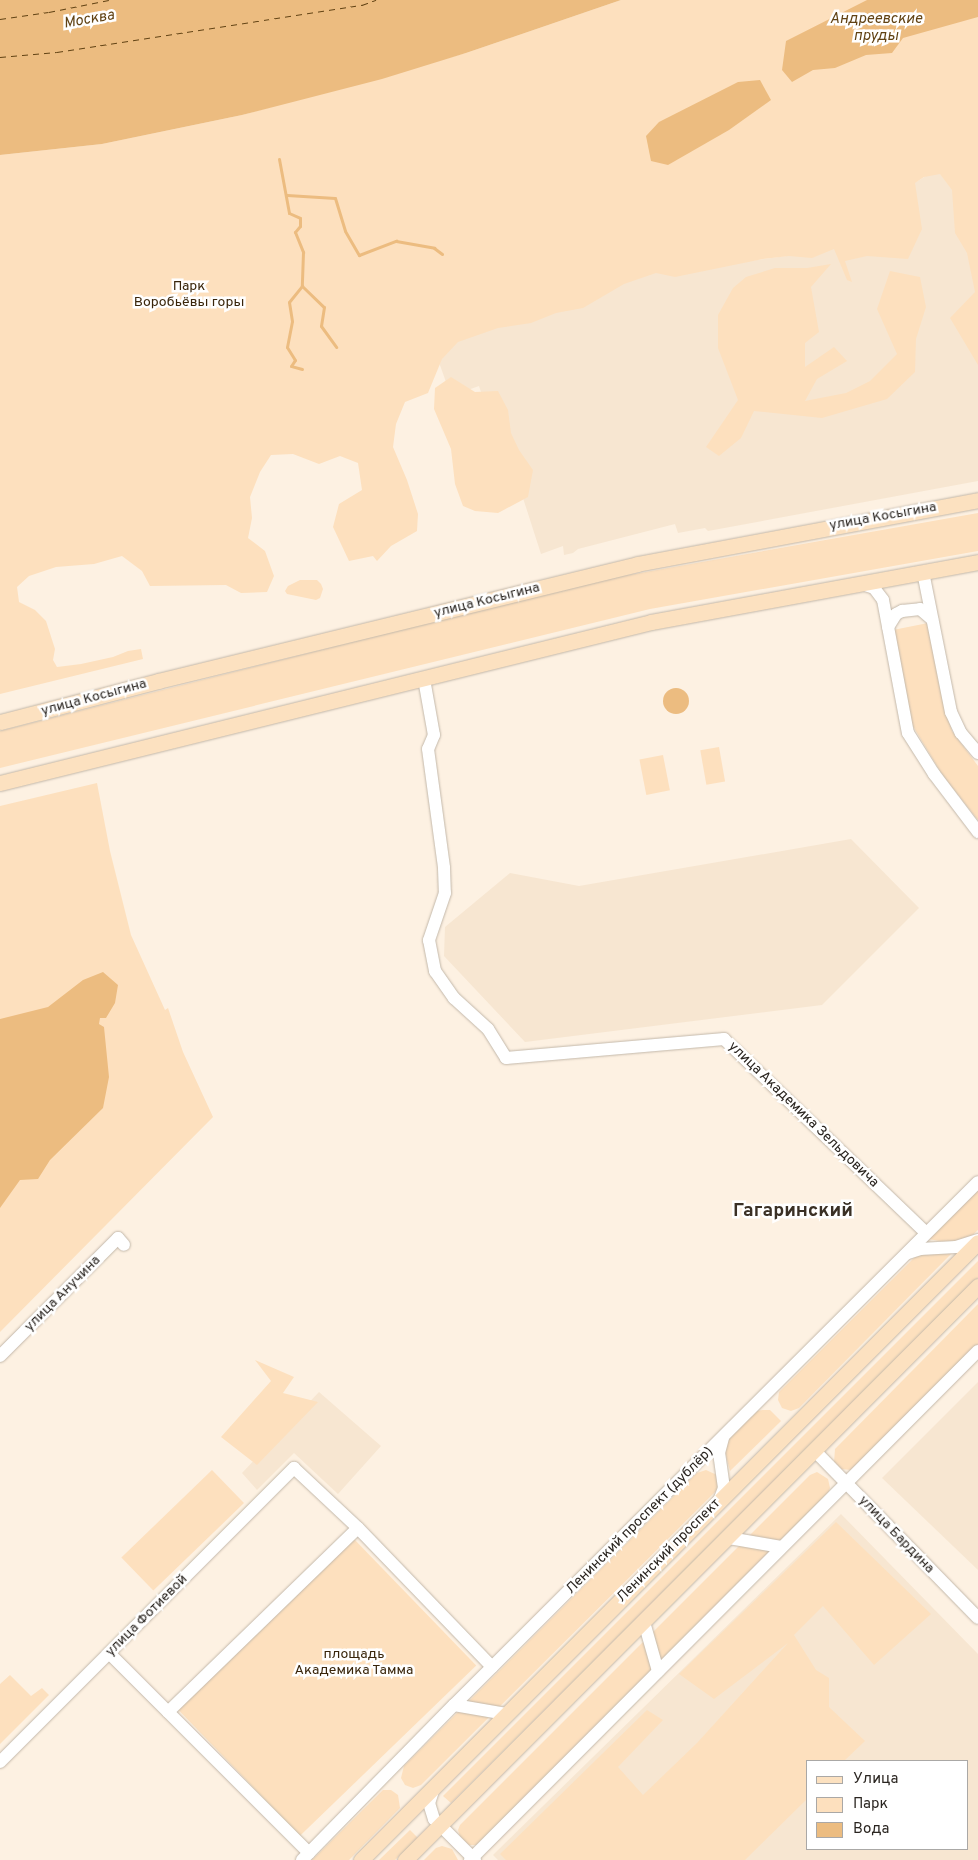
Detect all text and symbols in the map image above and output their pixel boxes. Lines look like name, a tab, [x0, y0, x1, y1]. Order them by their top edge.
water label: Москва	[62, 7, 116, 33]
water label: Андреевские пруды	[830, 10, 922, 45]
park label: Парк Воробьёвы горы	[134, 279, 244, 312]
street label: улица Косыгина	[828, 499, 938, 535]
street label: улица Косыгина	[432, 580, 542, 622]
street label: улица Косыгина	[39, 676, 149, 720]
street label: улица Академика Зельдовича	[724, 1038, 882, 1192]
district label: Гагаринский	[733, 1201, 853, 1223]
street label: улица Анучина	[21, 1252, 105, 1336]
street label: Ленинский проспект (дублёр)	[563, 1444, 717, 1598]
street label: улица Бардина	[855, 1493, 937, 1577]
street label: Ленинский проспект	[614, 1496, 724, 1606]
street label: улица Фотиевой	[103, 1572, 191, 1660]
park label: площадь Академика Тамма	[294, 1647, 414, 1680]
legend	[806, 1760, 968, 1850]
text: Улица	[853, 1770, 898, 1789]
text: Парк	[853, 1795, 888, 1814]
text: Вода	[853, 1820, 889, 1839]

